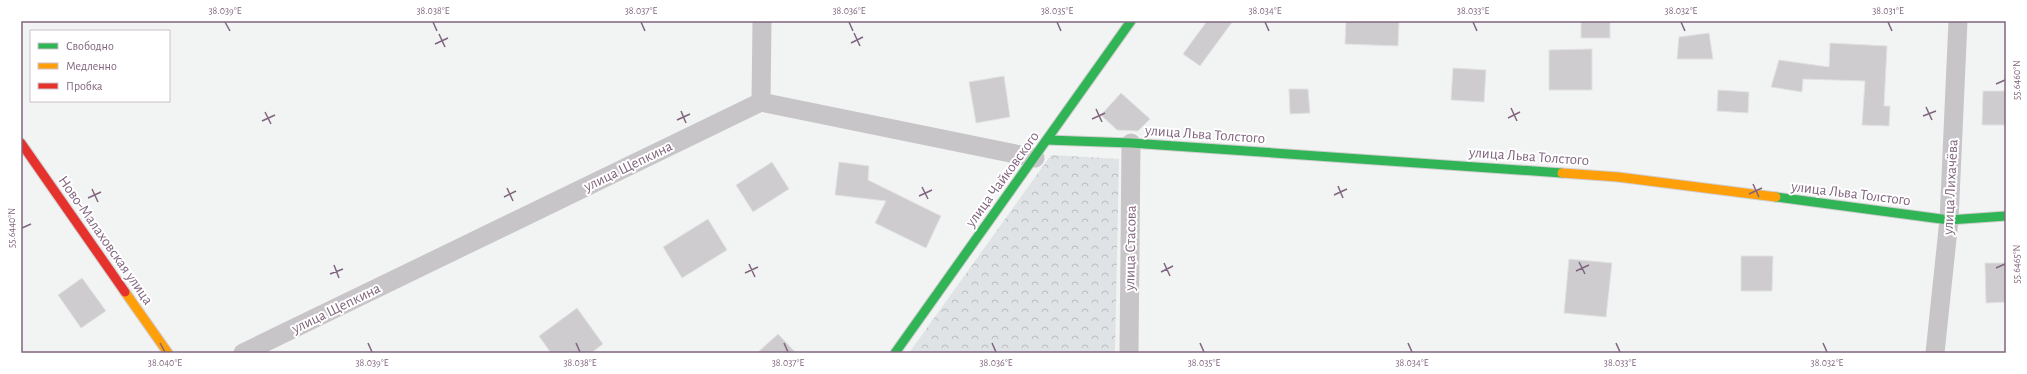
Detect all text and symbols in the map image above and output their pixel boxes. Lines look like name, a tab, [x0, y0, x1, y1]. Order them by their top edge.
text: 38.039°E	[209, 6, 242, 16]
text: 38.038°E	[416, 6, 450, 16]
text: 38.037°E	[625, 6, 657, 16]
text: 38.036°E	[833, 6, 866, 16]
text: 38.035°E	[1041, 6, 1073, 16]
text: 38.034°E	[1248, 6, 1282, 16]
text: 38.033°E	[1457, 6, 1489, 16]
text: 38.032°E	[1665, 6, 1698, 16]
text: 38.031°E	[1872, 6, 1904, 16]
legend	[30, 30, 170, 102]
text: Свободно	[66, 40, 114, 52]
text: Медленно	[66, 60, 117, 72]
text: 55.6460°N	[2012, 60, 2022, 100]
text: Пробка	[66, 80, 103, 92]
street label: улица Льва Толстого	[1143, 123, 1265, 146]
street label: улица Чайковского	[962, 129, 1042, 231]
street label: улица Щепкина	[581, 139, 675, 195]
street label: улица Лихачёва	[1940, 139, 1961, 236]
street label: улица Льва Толстого	[1467, 145, 1589, 168]
street label: Ново-Малаховская улица	[55, 173, 156, 308]
street label: улица Льва Толстого	[1789, 179, 1912, 208]
street label: улица Стасова	[1122, 205, 1139, 292]
text: 55.6440°N	[7, 208, 17, 248]
text: 55.6465°N	[2012, 245, 2022, 283]
street label: улица Щепкина	[289, 281, 383, 337]
text: 38.040°E	[148, 358, 182, 368]
text: 38.039°E	[356, 358, 389, 368]
text: 38.038°E	[563, 358, 597, 368]
text: 38.037°E	[772, 358, 804, 368]
text: 38.036°E	[980, 358, 1013, 368]
text: 38.035°E	[1188, 358, 1220, 368]
text: 38.034°E	[1395, 358, 1429, 368]
text: 38.033°E	[1604, 358, 1636, 368]
text: 38.032°E	[1811, 358, 1844, 368]

